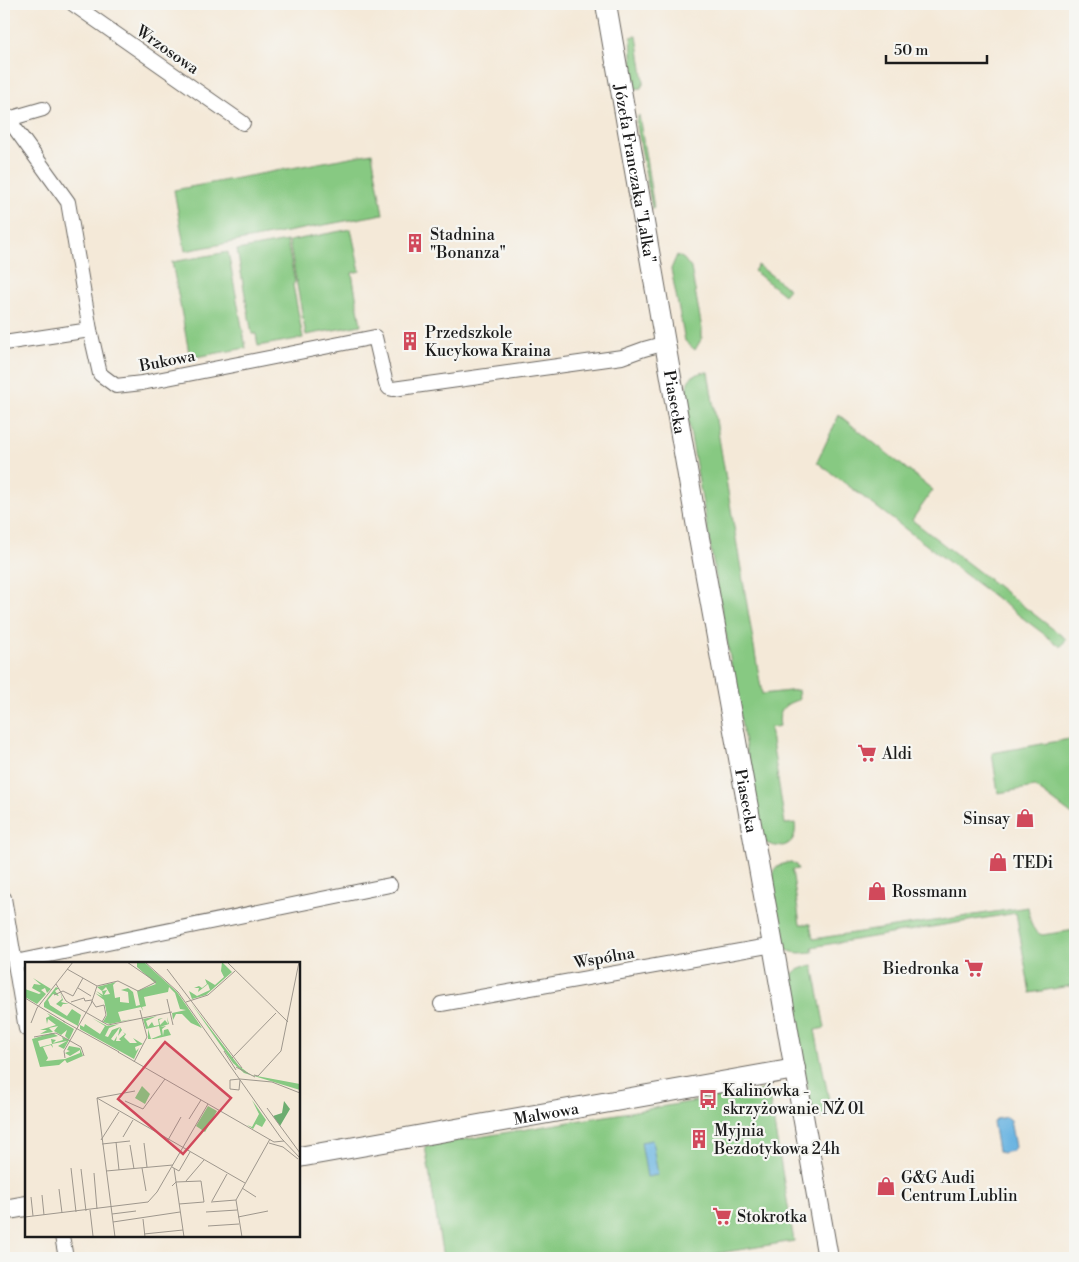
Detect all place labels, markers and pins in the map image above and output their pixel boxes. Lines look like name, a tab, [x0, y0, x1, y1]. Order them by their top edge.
place label: Stadnina "Bonanza"	[430, 225, 506, 263]
building icon: Stadnina "Bonanza"	[404, 232, 426, 254]
place label: Przedszkole Kucykowa Kraina	[425, 323, 552, 361]
building icon: Przedszkole Kucykowa Kraina	[399, 330, 421, 352]
supermarket icon: Aldi	[856, 742, 878, 764]
place label: Aldi	[881, 744, 912, 764]
shop icon: Sinsay	[1014, 807, 1036, 829]
place label: Sinsay	[963, 809, 1010, 829]
shop icon: TEDi	[987, 851, 1009, 873]
place label: TEDi	[1013, 853, 1053, 873]
shop icon: Rossmann	[866, 880, 888, 902]
place label: Rossmann	[892, 882, 968, 902]
supermarket icon: Biedronka	[963, 957, 985, 979]
place label: Biedronka	[882, 959, 960, 979]
place label: Kalinówka - skrzyżowanie NŻ 01	[723, 1081, 865, 1119]
bus stop icon: Kalinówka - skrzyżowanie NŻ 01	[697, 1088, 719, 1110]
place label: Myjnia Bezdotykowa 24h	[713, 1121, 841, 1159]
building icon: Myjnia Bezdotykowa 24h	[688, 1128, 710, 1150]
place label: G&G Audi Centrum Lublin	[901, 1168, 1018, 1206]
shop icon: G&G Audi Centrum Lublin	[875, 1175, 897, 1197]
supermarket icon: Stokrotka	[711, 1205, 733, 1227]
place label: Stokrotka	[737, 1207, 808, 1227]

